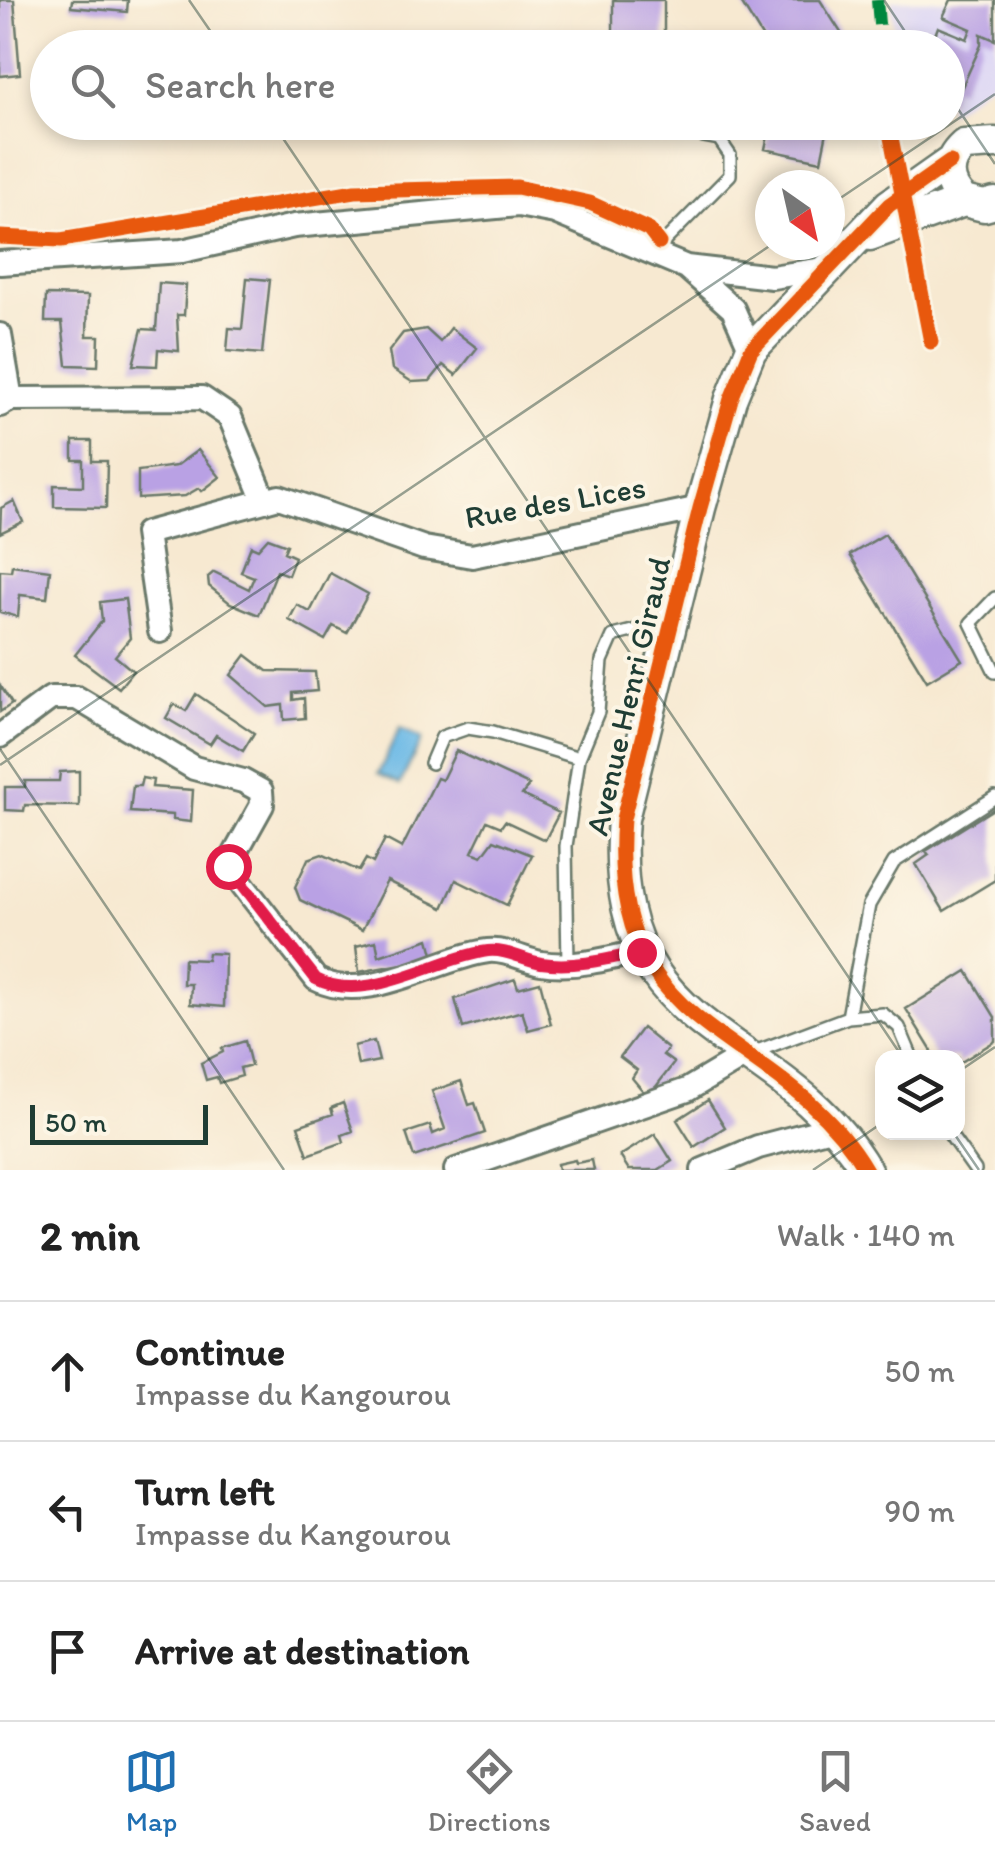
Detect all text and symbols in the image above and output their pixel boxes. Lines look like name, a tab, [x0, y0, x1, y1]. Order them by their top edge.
search box	[30, 30, 965, 140]
icon: search	[65, 58, 120, 113]
text: Search here	[145, 62, 336, 108]
north arrow	[755, 170, 845, 260]
street label: Rue des Lices	[462, 467, 648, 537]
street label: Avenue Henri Giraud	[577, 553, 679, 839]
route start	[206, 844, 252, 890]
route end	[619, 930, 665, 976]
map controls	[875, 1050, 965, 1140]
button: layers	[875, 1050, 965, 1140]
scale bar	[30, 1100, 208, 1144]
text: 50 m	[45, 1105, 107, 1139]
text: 2 min	[40, 1210, 140, 1261]
text: Walk · 140 m	[777, 1216, 955, 1254]
text: Continue	[135, 1329, 285, 1375]
icon: ahead	[40, 1344, 95, 1399]
text: 50 m	[884, 1352, 955, 1390]
text: Impasse du Kangourou	[135, 1375, 451, 1413]
text: Turn left	[135, 1469, 275, 1515]
icon: left	[40, 1484, 95, 1539]
text: 90 m	[884, 1492, 955, 1530]
text: Impasse du Kangourou	[135, 1515, 451, 1553]
icon: arrive	[40, 1624, 95, 1679]
text: Arrive at destination	[135, 1628, 470, 1674]
tab: Map	[124, 1744, 179, 1838]
tab: Directions	[428, 1744, 551, 1838]
tab: Saved	[799, 1744, 871, 1838]

